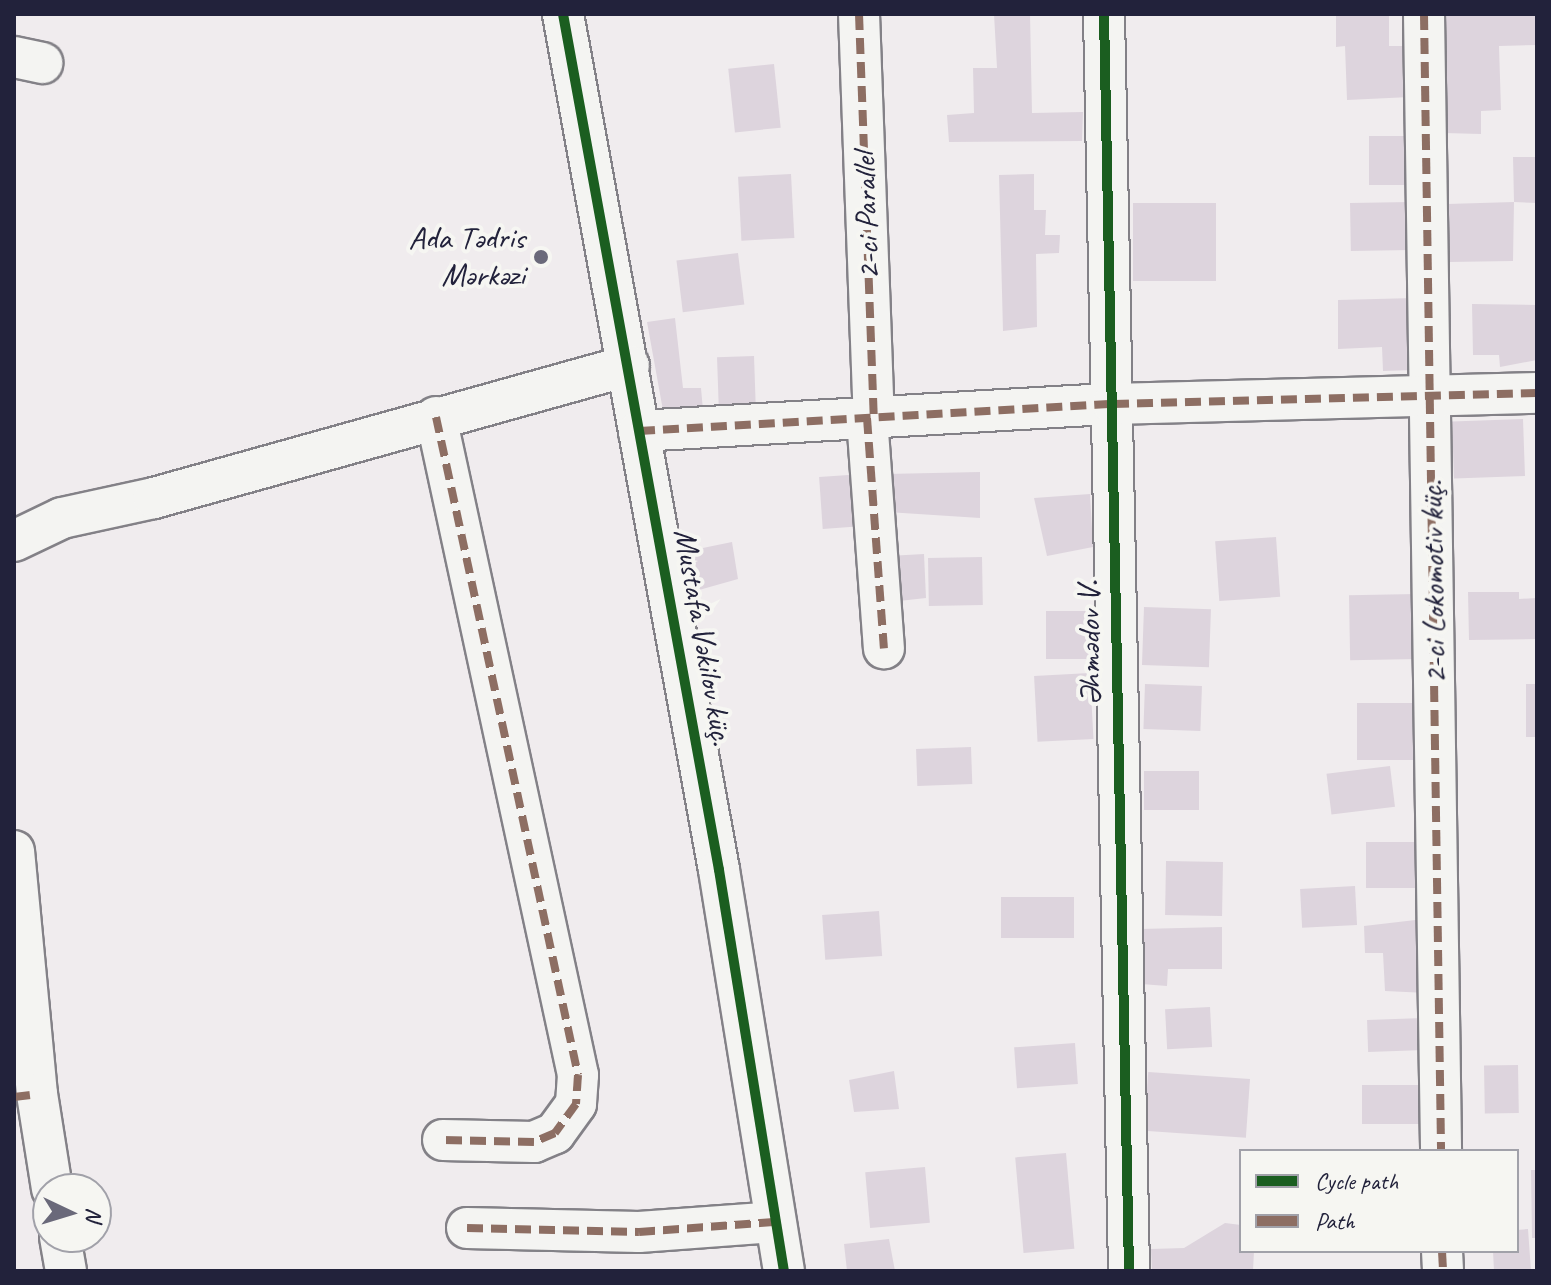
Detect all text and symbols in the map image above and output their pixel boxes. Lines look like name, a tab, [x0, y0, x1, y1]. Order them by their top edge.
street label: 2-ci Parallel	[846, 151, 888, 281]
place label: Ada Tədris Mərkəzi	[409, 220, 525, 295]
marker: Ada Tədris Mərkəzi	[532, 248, 550, 266]
street label: 2-ci Lokomotiv küç.	[1413, 479, 1455, 685]
street label: Mustafa Vəkilov küç.	[665, 526, 741, 748]
street label: Əhmədov V.	[1070, 580, 1110, 706]
legend	[1239, 1149, 1519, 1253]
text: Cycle path	[1315, 1166, 1398, 1196]
north arrow	[32, 1173, 112, 1253]
text: Path	[1315, 1206, 1355, 1236]
text: N	[80, 1207, 108, 1222]

